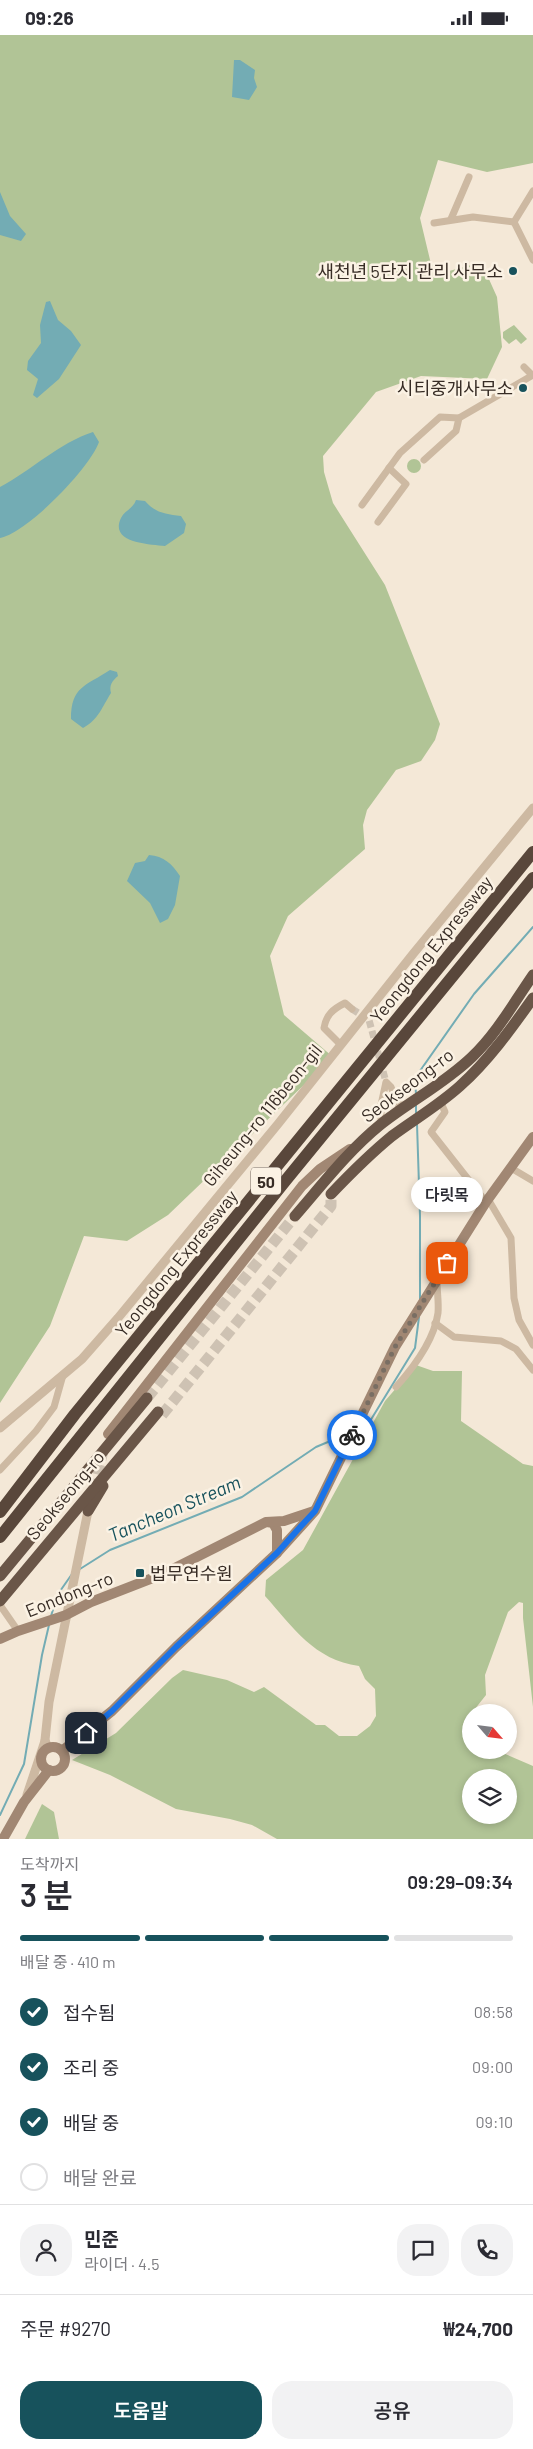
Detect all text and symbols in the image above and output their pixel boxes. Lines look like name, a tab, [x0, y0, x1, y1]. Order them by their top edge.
text: 09:26	[25, 6, 74, 29]
place label: 새천년 5단지 관리 사무소	[317, 260, 503, 282]
marker: 새천년 5단지 관리 사무소	[507, 265, 519, 277]
place label: 시티중개사무소	[397, 377, 513, 399]
marker: 시티중개사무소	[517, 382, 529, 394]
street label: Yeongdong Expressway	[365, 871, 497, 1027]
street label: Giheung-ro 116beon-gil	[198, 1039, 326, 1191]
street label: Seokseong-ro	[357, 1043, 457, 1127]
road number: 50	[251, 1167, 281, 1195]
callout: 다릿목	[411, 1178, 483, 1213]
street label: Yeongdong Expressway	[110, 1185, 242, 1341]
text: 다릿목	[425, 1185, 469, 1204]
pin	[426, 1242, 468, 1284]
icon: bag	[433, 1249, 461, 1277]
courier	[327, 1410, 377, 1460]
icon: bike	[338, 1421, 366, 1449]
street label: Seokseong-ro	[21, 1446, 109, 1544]
water label: Tancheon Stream	[104, 1470, 244, 1546]
place label: 법무연수원	[150, 1562, 233, 1584]
street label: Eondong-ro	[22, 1566, 116, 1622]
marker: 법무연수원	[134, 1567, 146, 1579]
north arrow	[462, 1704, 518, 1759]
map controls	[462, 1704, 517, 1824]
pin	[65, 1712, 107, 1754]
icon: home	[72, 1719, 100, 1747]
button: layers	[462, 1769, 517, 1824]
text: 도착까지	[20, 1854, 79, 1873]
text: 09:29–09:34	[407, 1870, 513, 1893]
text: 3 분	[20, 1875, 73, 1913]
text: 배달 중 · 410 m	[20, 1952, 116, 1971]
icon: check	[20, 1998, 48, 2026]
text: 접수됨	[63, 2001, 115, 2024]
text: 08:58	[474, 2002, 513, 2021]
icon: check	[20, 2053, 48, 2081]
text: 조리 중	[63, 2056, 119, 2079]
text: 09:00	[472, 2057, 513, 2076]
icon: check	[20, 2108, 48, 2136]
text: 배달 중	[63, 2111, 119, 2134]
text: 09:10	[476, 2112, 513, 2131]
text: 배달 완료	[63, 2166, 137, 2189]
button: person	[20, 2224, 72, 2276]
button: chat	[397, 2224, 449, 2276]
button: phone	[461, 2224, 513, 2276]
text: 민준	[84, 2227, 119, 2250]
text: 라이더 · 4.5	[84, 2254, 159, 2273]
text: 주문 #9270	[20, 2317, 111, 2340]
text: ₩24,700	[444, 2317, 513, 2340]
button: 도움말	[20, 2381, 262, 2439]
button: 공유	[272, 2381, 513, 2439]

